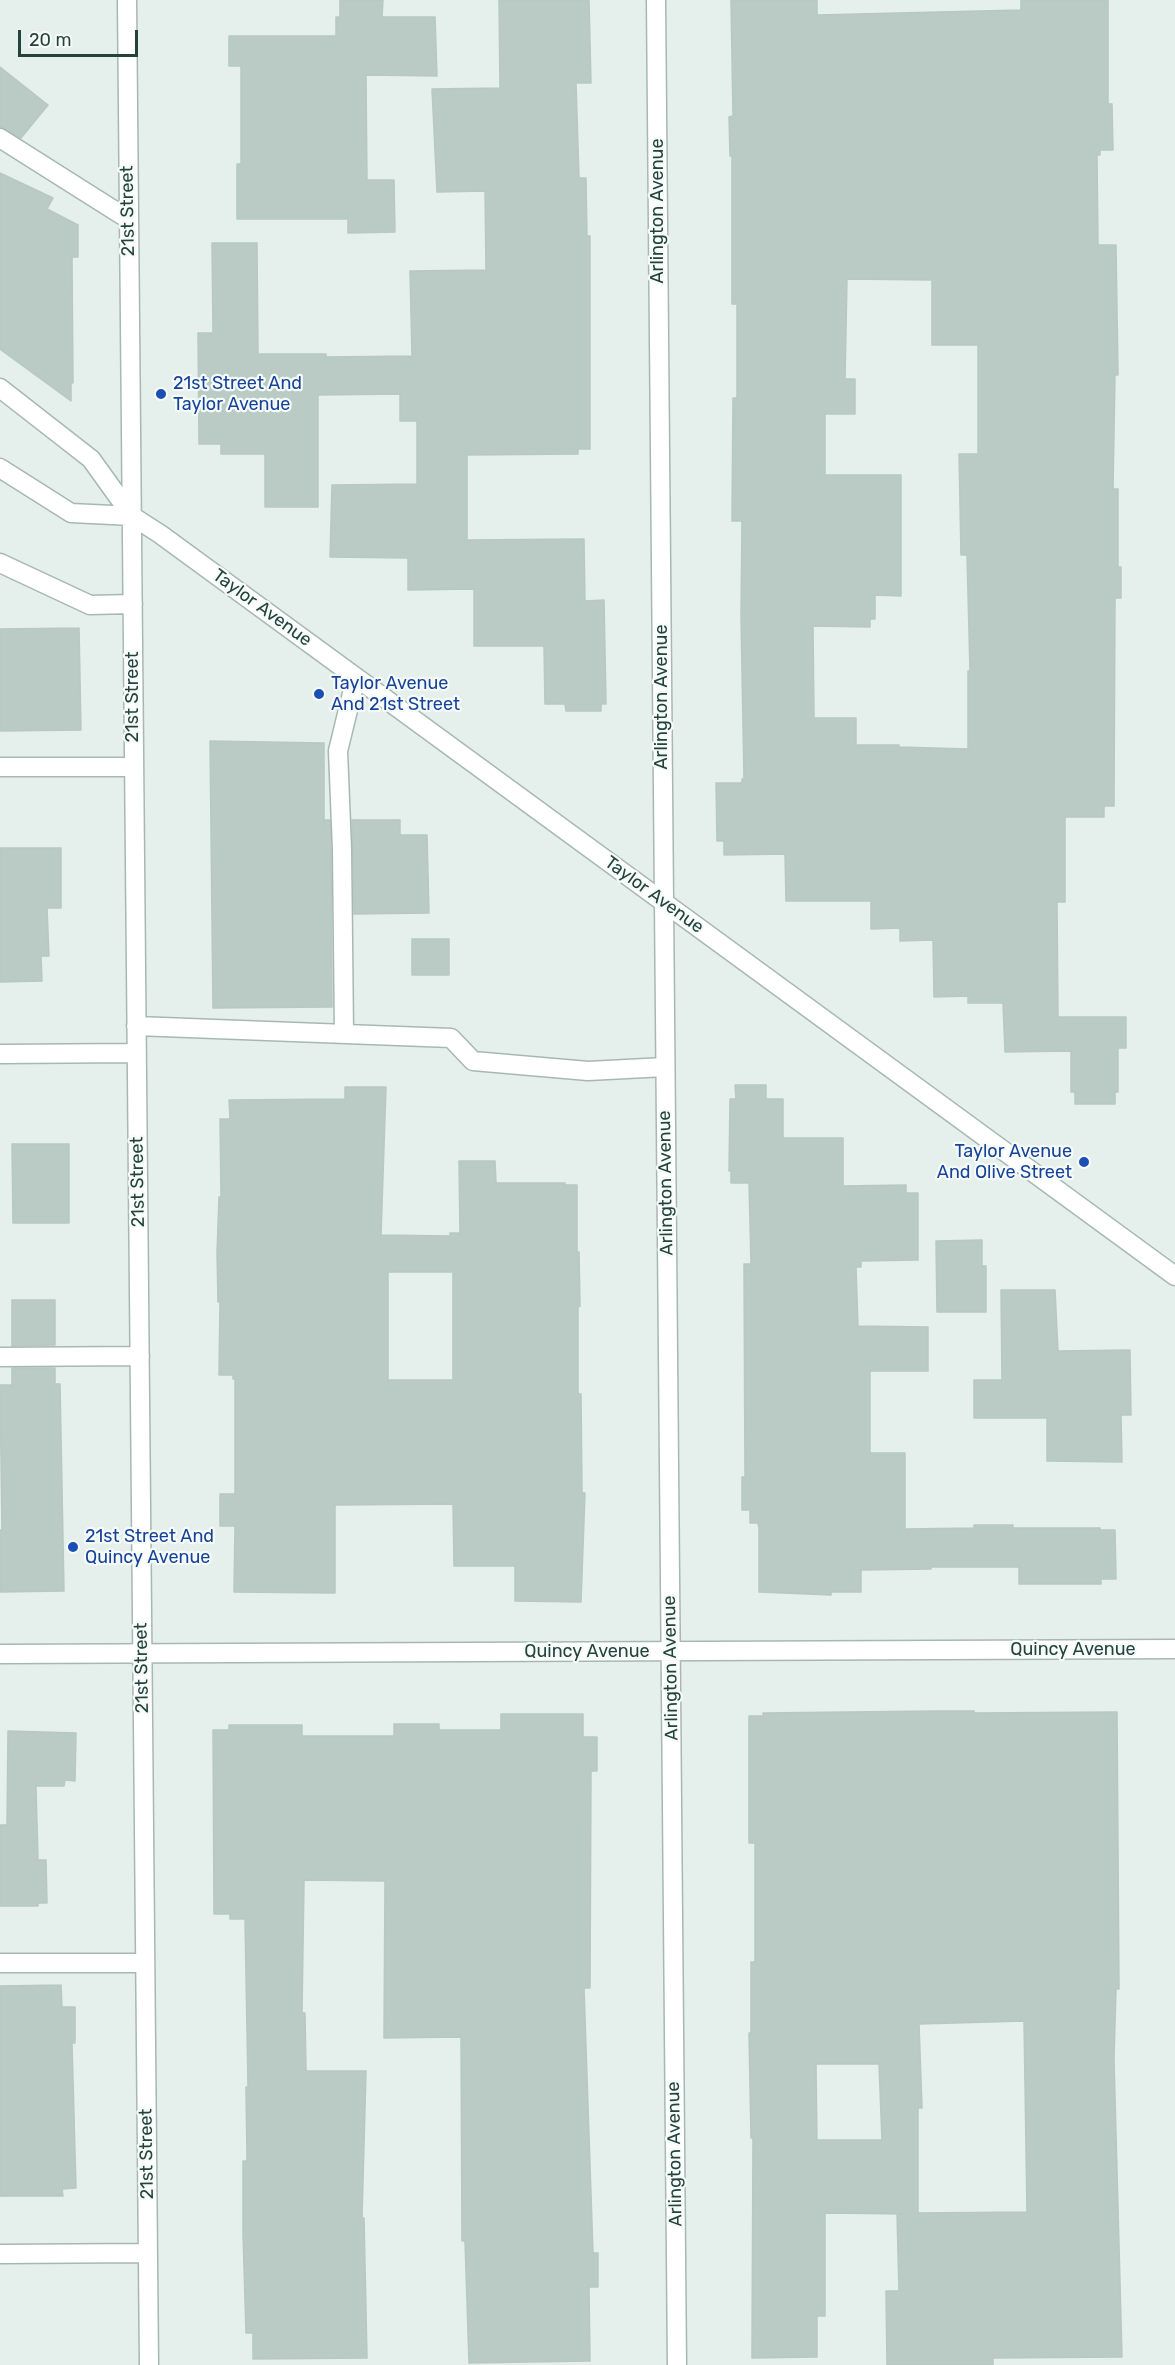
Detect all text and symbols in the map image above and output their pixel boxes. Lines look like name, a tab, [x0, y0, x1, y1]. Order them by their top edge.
scale bar	[21, 18, 141, 56]
text: 20 m	[29, 29, 71, 51]
street label: Arlington Avenue	[647, 138, 669, 284]
street label: 21st Street	[116, 165, 140, 257]
place label: 21st Street And Taylor Avenue	[173, 373, 302, 416]
marker: 21st Street And Taylor Avenue	[154, 387, 168, 401]
street label: Taylor Avenue	[208, 565, 316, 651]
street label: Arlington Avenue	[651, 624, 673, 770]
street label: 21st Street	[122, 652, 144, 742]
place label: Taylor Avenue And 21st Street	[331, 673, 460, 716]
marker: Taylor Avenue And 21st Street	[312, 687, 326, 701]
street label: Taylor Avenue	[600, 852, 708, 938]
street label: Arlington Avenue	[654, 1110, 678, 1256]
street label: 21st Street	[126, 1136, 150, 1228]
place label: Taylor Avenue And Olive Street	[937, 1141, 1072, 1184]
marker: Taylor Avenue And Olive Street	[1077, 1155, 1091, 1169]
place label: 21st Street And Quincy Avenue	[85, 1526, 214, 1568]
marker: 21st Street And Quincy Avenue	[66, 1540, 80, 1554]
street label: Arlington Avenue	[659, 1595, 683, 1741]
street label: 21st Street	[130, 1622, 154, 1714]
street label: Quincy Avenue	[1010, 1639, 1136, 1661]
street label: Quincy Avenue	[524, 1641, 650, 1663]
street label: Arlington Avenue	[663, 2081, 687, 2227]
street label: 21st Street	[135, 2108, 159, 2200]

